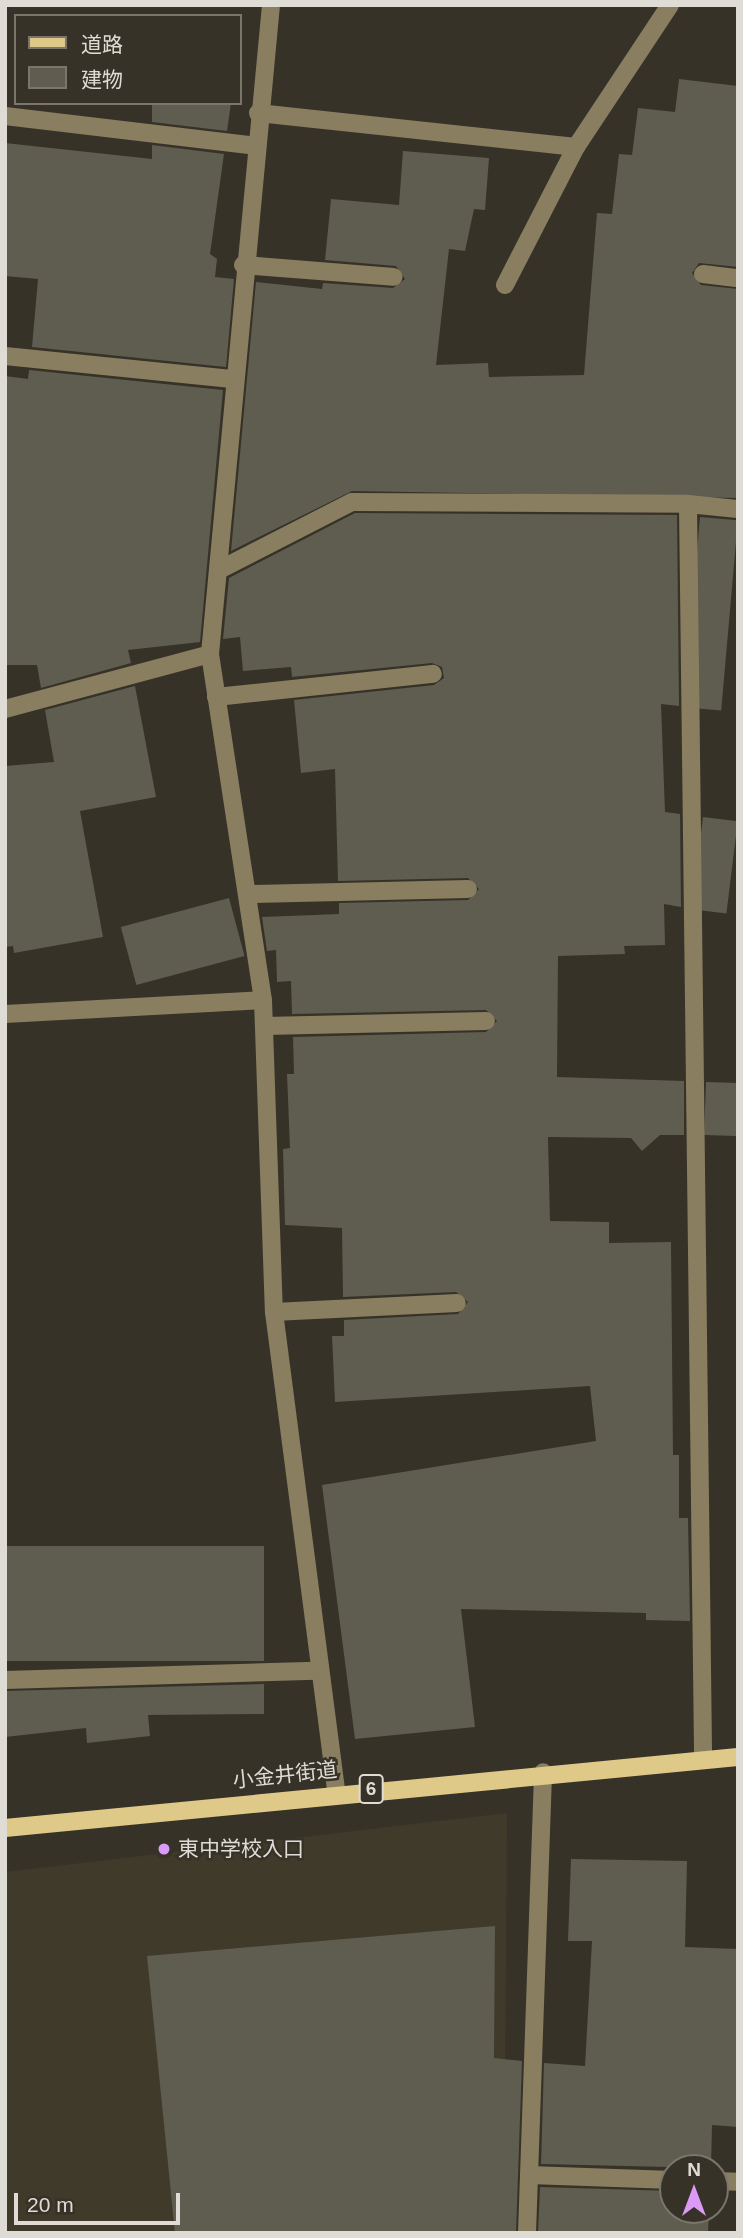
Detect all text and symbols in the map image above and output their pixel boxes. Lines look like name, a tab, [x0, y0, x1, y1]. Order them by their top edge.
legend	[14, 14, 242, 105]
text: 道路	[81, 33, 123, 56]
text: 建物	[81, 68, 123, 91]
street label: 小金井街道	[231, 1757, 339, 1793]
road number: 6	[357, 1774, 385, 1804]
place label: 東中学校入口	[178, 1836, 304, 1862]
marker: 東中学校入口	[156, 1841, 172, 1857]
north arrow	[659, 2154, 729, 2224]
text: N	[687, 2159, 701, 2180]
scale bar	[18, 2178, 184, 2222]
text: 20 m	[27, 2193, 74, 2216]

